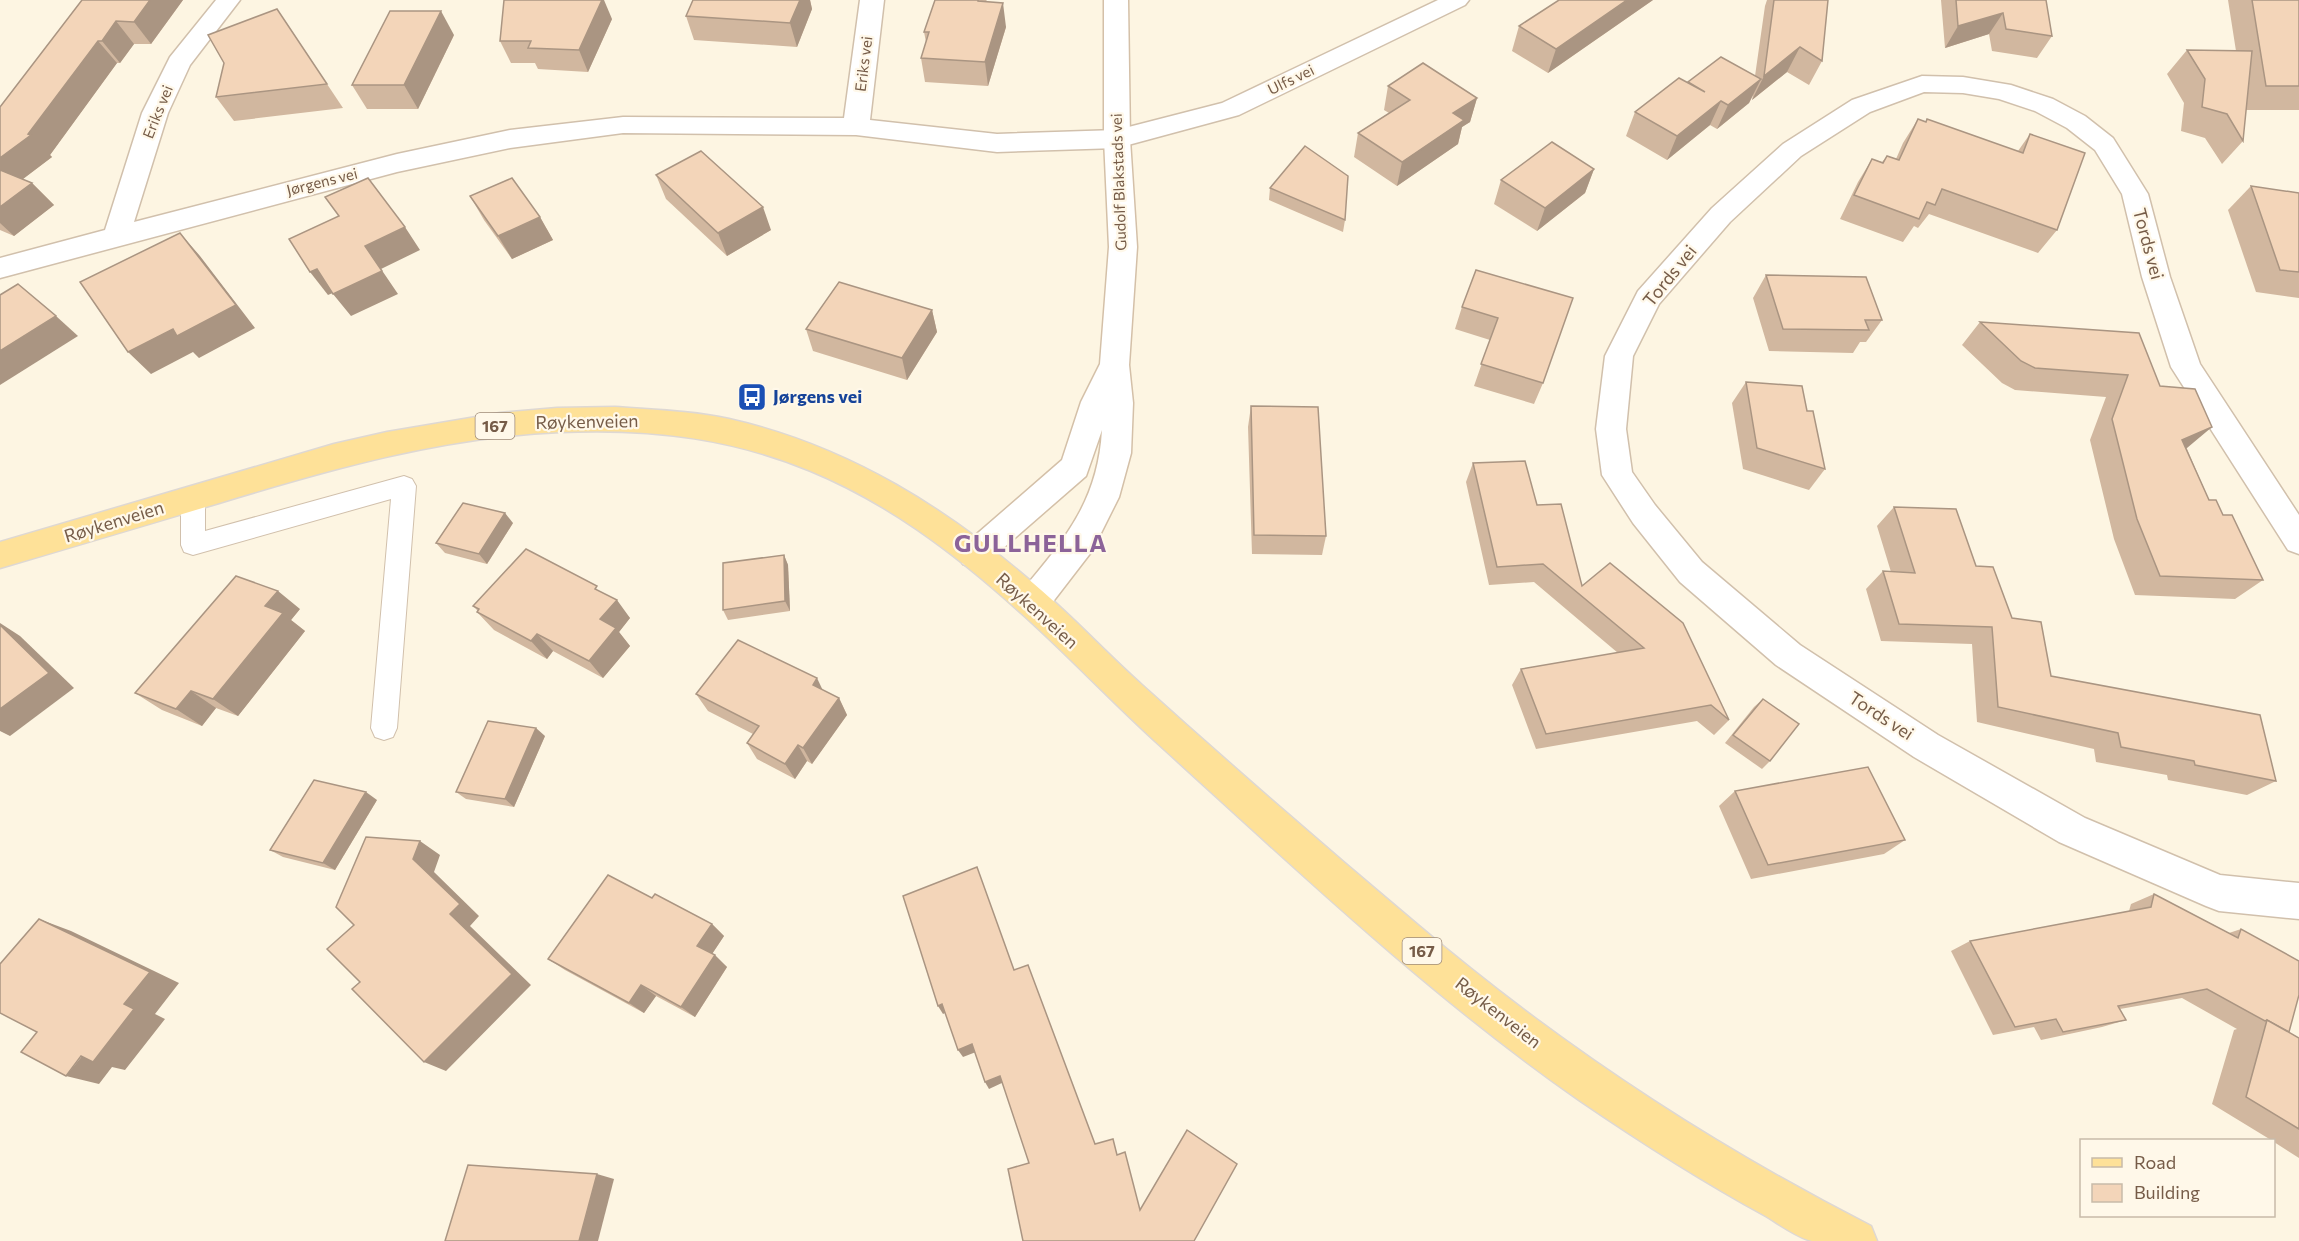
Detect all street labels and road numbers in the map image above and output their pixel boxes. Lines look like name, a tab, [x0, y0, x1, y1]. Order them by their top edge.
street label: Eriks vei	[851, 35, 875, 93]
street label: Ulfs vei	[1264, 60, 1317, 98]
street label: Eriks vei	[138, 82, 176, 141]
street label: Gudolf Blakstads vei	[1107, 113, 1129, 251]
street label: Jørgens vei	[284, 164, 359, 199]
street label: Tords vei	[2129, 206, 2169, 282]
street label: Tords vei	[1638, 240, 1701, 311]
street label: Røykenveien	[535, 409, 639, 433]
road number: 167	[476, 413, 514, 439]
street label: Røykenveien	[61, 495, 166, 547]
street label: Røykenveien	[992, 568, 1083, 653]
street label: Tords vei	[1845, 686, 1918, 744]
road number: 167	[1402, 938, 1442, 964]
street label: Røykenveien	[1451, 972, 1546, 1053]

